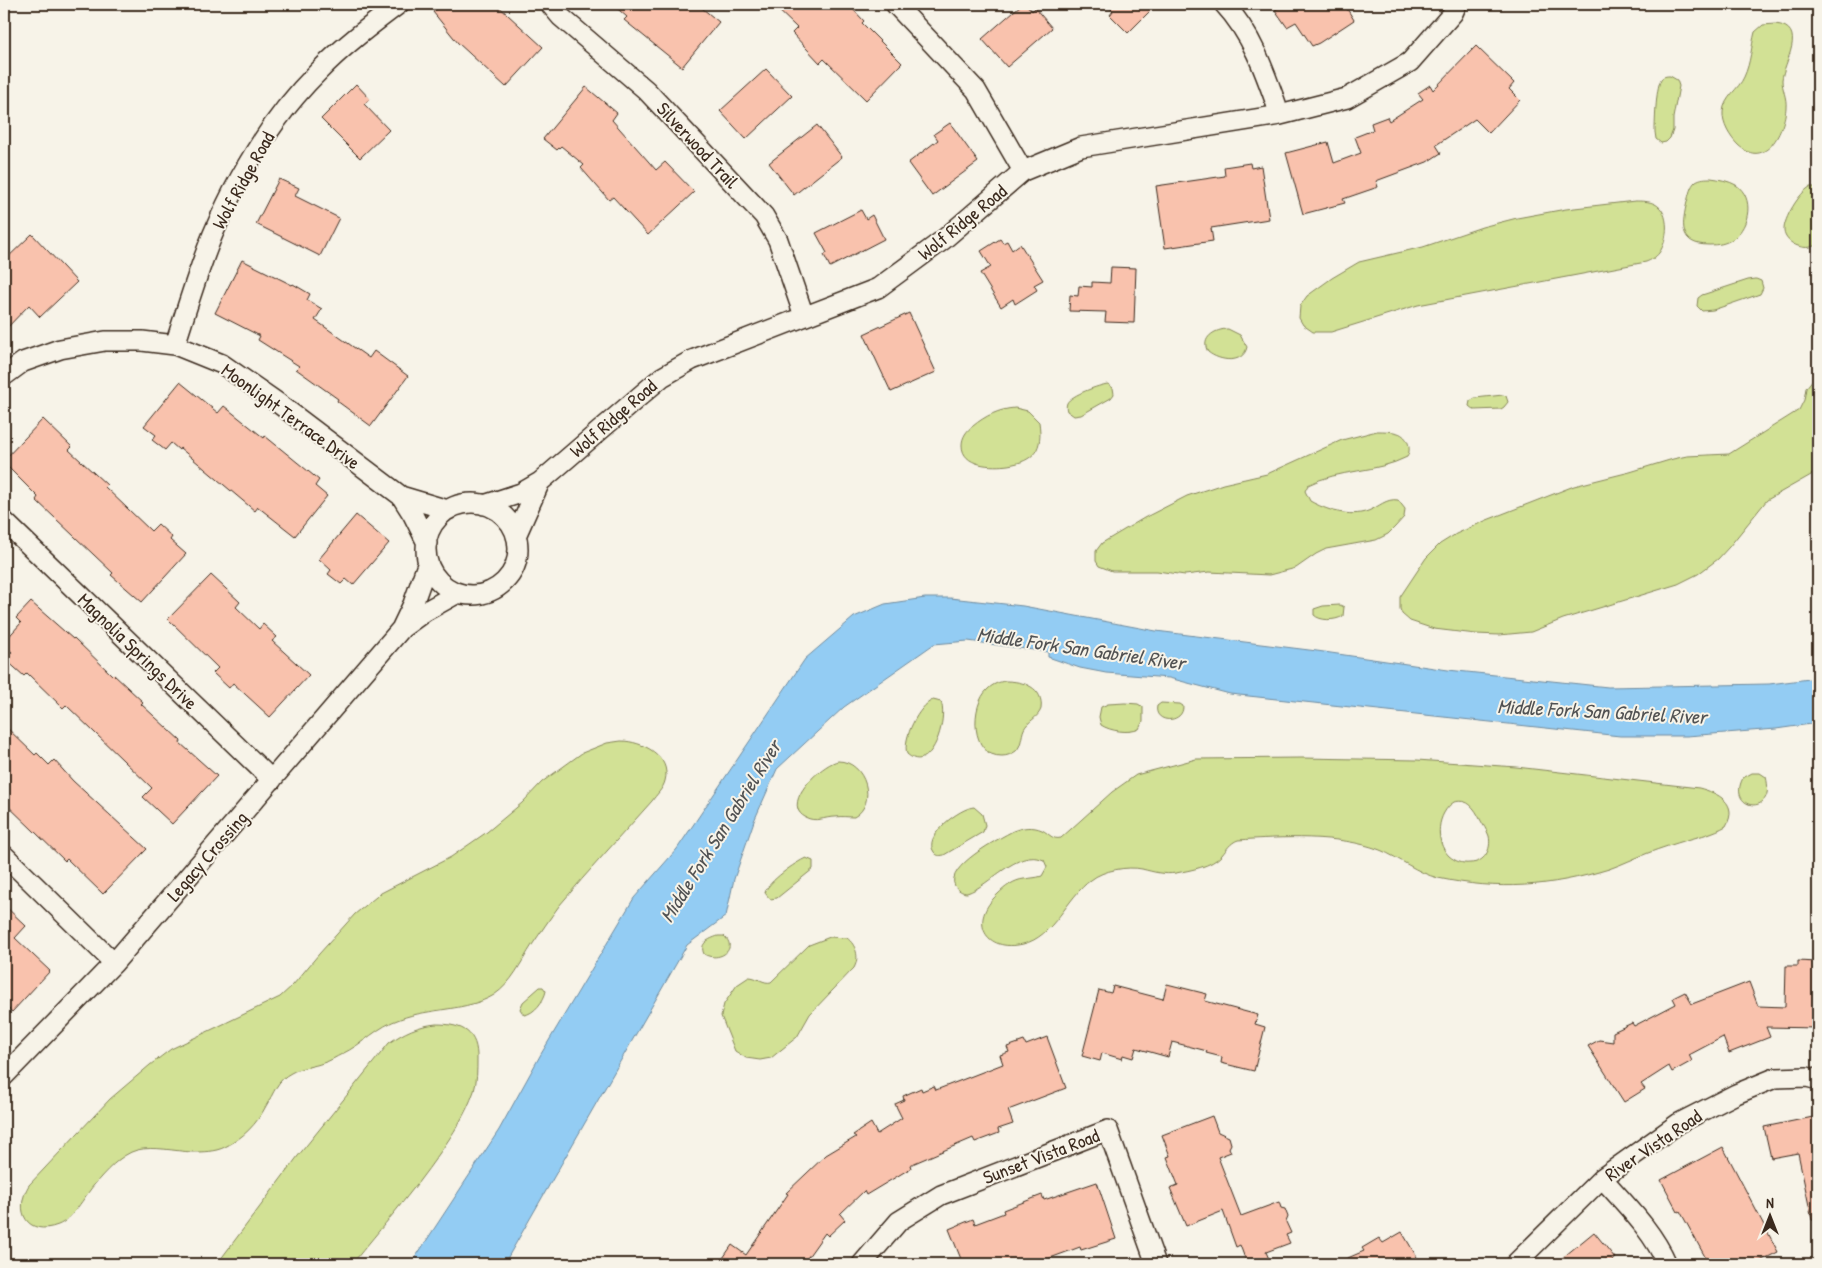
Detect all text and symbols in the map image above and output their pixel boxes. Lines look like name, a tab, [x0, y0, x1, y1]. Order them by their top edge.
street label: Silverwood Trail	[651, 96, 745, 195]
street label: Wolf Ridge Road	[206, 126, 281, 233]
street label: Wolf Ridge Road	[912, 178, 1012, 266]
street label: Moonlight Terrace Drive	[216, 357, 366, 475]
street label: Wolf Ridge Road	[564, 373, 663, 463]
street label: Magnolia Springs Drive	[72, 587, 204, 715]
water label: Middle Fork San Gabriel River	[975, 620, 1189, 676]
water label: Middle Fork San Gabriel River	[1497, 692, 1710, 730]
water label: Middle Fork San Gabriel River	[653, 733, 788, 927]
street label: Legacy Crossing	[161, 805, 253, 907]
street label: River Vista Road	[1600, 1103, 1707, 1187]
street label: Sunset Vista Road	[979, 1122, 1103, 1190]
north arrow	[1744, 1190, 1794, 1240]
text: N	[1766, 1193, 1774, 1212]

